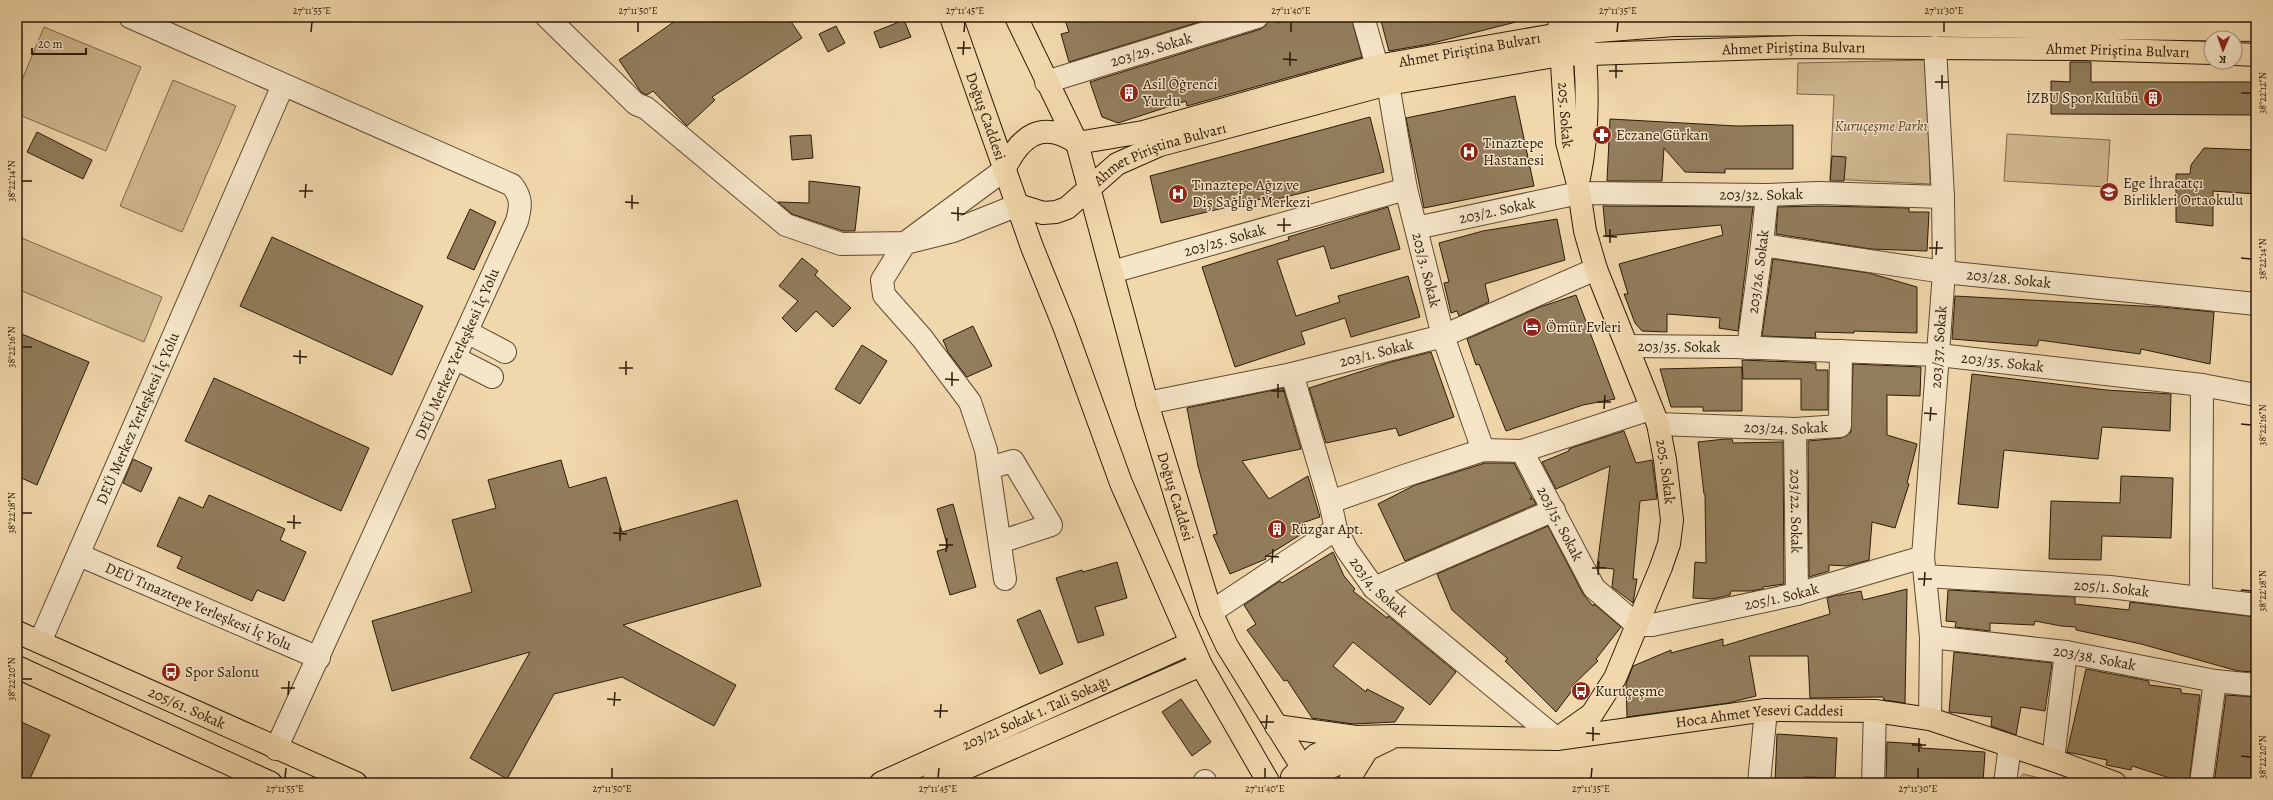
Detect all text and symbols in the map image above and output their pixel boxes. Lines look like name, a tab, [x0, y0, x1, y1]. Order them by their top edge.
text: 27°11'55"E	[293, 4, 331, 17]
text: 27°11'50"E	[618, 4, 658, 17]
text: 27°11'45"E	[946, 4, 984, 17]
text: 27°11'40"E	[1271, 4, 1311, 17]
text: 27°11'35"E	[1599, 4, 1637, 17]
text: 27°11'30"E	[1925, 4, 1964, 17]
street label: 203/29. Sokak	[1108, 27, 1195, 72]
street label: Ahmet Piriştina Bulvarı	[1396, 28, 1542, 72]
scale bar	[32, 30, 86, 56]
north arrow	[2203, 30, 2243, 70]
text: 20 m	[38, 36, 62, 52]
street label: Ahmet Piriştina Bulvarı	[1721, 37, 1866, 60]
street label: Ahmet Piriştina Bulvarı	[2045, 39, 2190, 62]
text: K	[2218, 52, 2227, 67]
street label: Doğuş Caddesi	[961, 69, 1011, 163]
text: 38°22'12"N	[2256, 72, 2269, 114]
place label: Asil Öğrenci Yurdu	[1142, 74, 1218, 111]
street label: 205. Sokak	[1553, 81, 1578, 150]
building icon: Asil Öğrenci Yurdu	[1118, 82, 1140, 104]
building icon: İZBU Spor Kulübü	[2142, 87, 2164, 109]
place label: İZBU Spor Kulübü	[2026, 88, 2140, 108]
park label: Kuruçeşme Parkı	[1835, 116, 1927, 136]
street label: Ahmet Piriştina Bulvarı	[1088, 118, 1228, 191]
pharmacy icon: Eczane Gürkan	[1591, 124, 1613, 146]
place label: Eczane Gürkan	[1616, 125, 1709, 145]
place label: Tınaztepe Hastanesi	[1483, 133, 1544, 170]
hospital icon: Tınaztepe Hastanesi	[1458, 141, 1480, 163]
text: 38°22'14"N	[5, 160, 18, 202]
place label: Ege İhracatçı Birlikleri Ortaokulu	[2123, 173, 2244, 210]
place label: Tınaztepe Ağız ve Diş Sağlığı Merkezi	[1192, 175, 1310, 212]
school or university icon: Ege İhracatçı Birlikleri Ortaokulu	[2098, 181, 2120, 203]
hospital icon: Tınaztepe Ağız ve Diş Sağlığı Merkezi	[1167, 183, 1189, 205]
street label: 203/32. Sokak	[1719, 184, 1804, 205]
street label: 203/2. Sokak	[1457, 193, 1538, 228]
street label: 203/25. Sokak	[1181, 219, 1268, 261]
street label: 203/26. Sokak	[1743, 228, 1774, 315]
street label: 203/3. Sokak	[1407, 230, 1446, 310]
text: 38°22'14"N	[2256, 238, 2269, 280]
street label: DEÜ Merkez Yerleşkesi İç Yolu	[410, 264, 504, 443]
street label: 203/28. Sokak	[1965, 264, 2052, 293]
street label: 203/37. Sokak	[1925, 304, 1952, 389]
hotel icon: Ömür Evleri	[1521, 316, 1543, 338]
place label: Ömür Evleri	[1546, 317, 1621, 337]
text: 38°22'16"N	[5, 326, 18, 368]
street label: DEÜ Merkez Yerleşkesi İç Yolu	[91, 328, 184, 508]
street label: 203/1. Sokak	[1337, 334, 1416, 372]
street label: 203/35. Sokak	[1637, 336, 1721, 357]
street label: 203/35. Sokak	[1960, 348, 2045, 377]
text: 38°22'16"N	[2256, 404, 2269, 446]
street label: 203/24. Sokak	[1743, 417, 1829, 439]
street label: 205. Sokak	[1651, 437, 1680, 506]
street label: Doğuş Caddesi	[1153, 449, 1199, 543]
street label: 203/22. Sokak	[1785, 469, 1807, 554]
street label: 203/15. Sokak	[1532, 483, 1588, 565]
text: 38°22'18"N	[5, 492, 18, 534]
building icon: Rüzgar Apt.	[1266, 518, 1288, 540]
place label: Rüzgar Apt.	[1291, 519, 1364, 539]
street label: 203/4. Sokak	[1345, 553, 1412, 622]
street label: DEÜ Tınaztepe Yerleşkesi İç Yolu	[102, 557, 296, 656]
text: 38°22'18"N	[2256, 570, 2269, 612]
street label: 205/1. Sokak	[2073, 575, 2151, 602]
street label: 205/1. Sokak	[1742, 578, 1822, 615]
street label: 203/38. Sokak	[2052, 641, 2138, 676]
text: 38°22'20"N	[5, 657, 18, 701]
bus stop icon: Spor Salonu	[160, 661, 182, 683]
place label: Spor Salonu	[185, 662, 260, 682]
street label: 203/21 Sokak 1. Tali Sokağı	[959, 671, 1113, 755]
bus stop icon: Kuruçeşme	[1570, 680, 1592, 702]
place label: Kuruçeşme	[1595, 681, 1664, 701]
street label: 205/61. Sokak	[145, 682, 229, 734]
street label: Hoca Ahmet Yesevi Caddesi	[1674, 700, 1844, 732]
text: 38°22'20"N	[2256, 735, 2269, 779]
text: 27°11'55"E	[266, 782, 304, 795]
text: 27°11'50"E	[592, 782, 632, 795]
text: 27°11'45"E	[919, 782, 957, 795]
text: 27°11'40"E	[1245, 782, 1285, 795]
text: 27°11'35"E	[1572, 782, 1610, 795]
text: 27°11'30"E	[1899, 782, 1938, 795]

